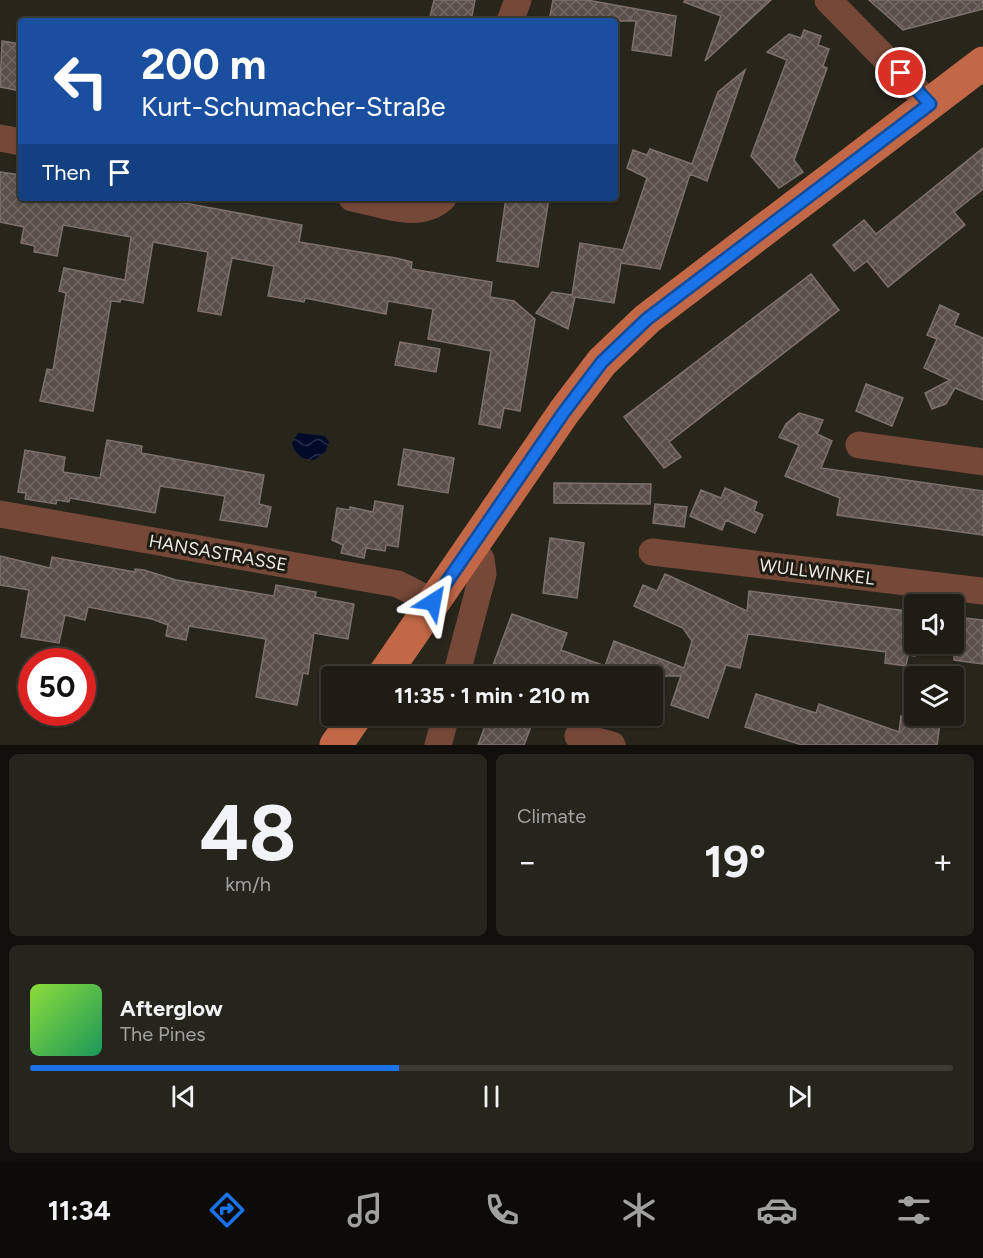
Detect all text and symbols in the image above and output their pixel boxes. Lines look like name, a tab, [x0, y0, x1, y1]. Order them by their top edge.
text: 200 m	[141, 39, 266, 90]
icon: left	[42, 42, 120, 120]
pin	[875, 47, 926, 98]
icon: arrive	[884, 56, 917, 89]
text: Kurt-Schumacher-Straße	[141, 90, 446, 123]
icon: arrive	[103, 156, 136, 189]
text: Then	[42, 159, 91, 186]
street label: HANSASTRASSE	[147, 530, 289, 576]
street label: WULLWINKEL	[758, 554, 876, 590]
position arrow	[401, 570, 465, 634]
map controls	[904, 594, 964, 726]
button: sound	[904, 594, 964, 654]
speed limit sign: 50	[18, 648, 96, 726]
button: layers	[904, 666, 964, 726]
text: 11:35 · 1 min · 210 m	[394, 682, 590, 709]
text: 48	[199, 786, 297, 880]
text: Climate	[517, 804, 586, 828]
text: 19°	[704, 834, 766, 888]
text: −	[517, 842, 538, 881]
text: +	[932, 842, 953, 881]
text: km/h	[225, 872, 271, 896]
text: Afterglow	[120, 995, 223, 1022]
text: The Pines	[120, 1022, 206, 1046]
icon: previous	[167, 1080, 200, 1113]
icon: pause	[475, 1080, 508, 1113]
icon: next	[783, 1080, 816, 1113]
icon: directions	[206, 1189, 248, 1231]
icon: music	[344, 1189, 386, 1231]
icon: phone	[481, 1189, 523, 1231]
icon: climate	[618, 1189, 660, 1231]
icon: car	[756, 1189, 798, 1231]
icon: filters	[893, 1189, 935, 1231]
text: 11:34	[48, 1194, 111, 1227]

